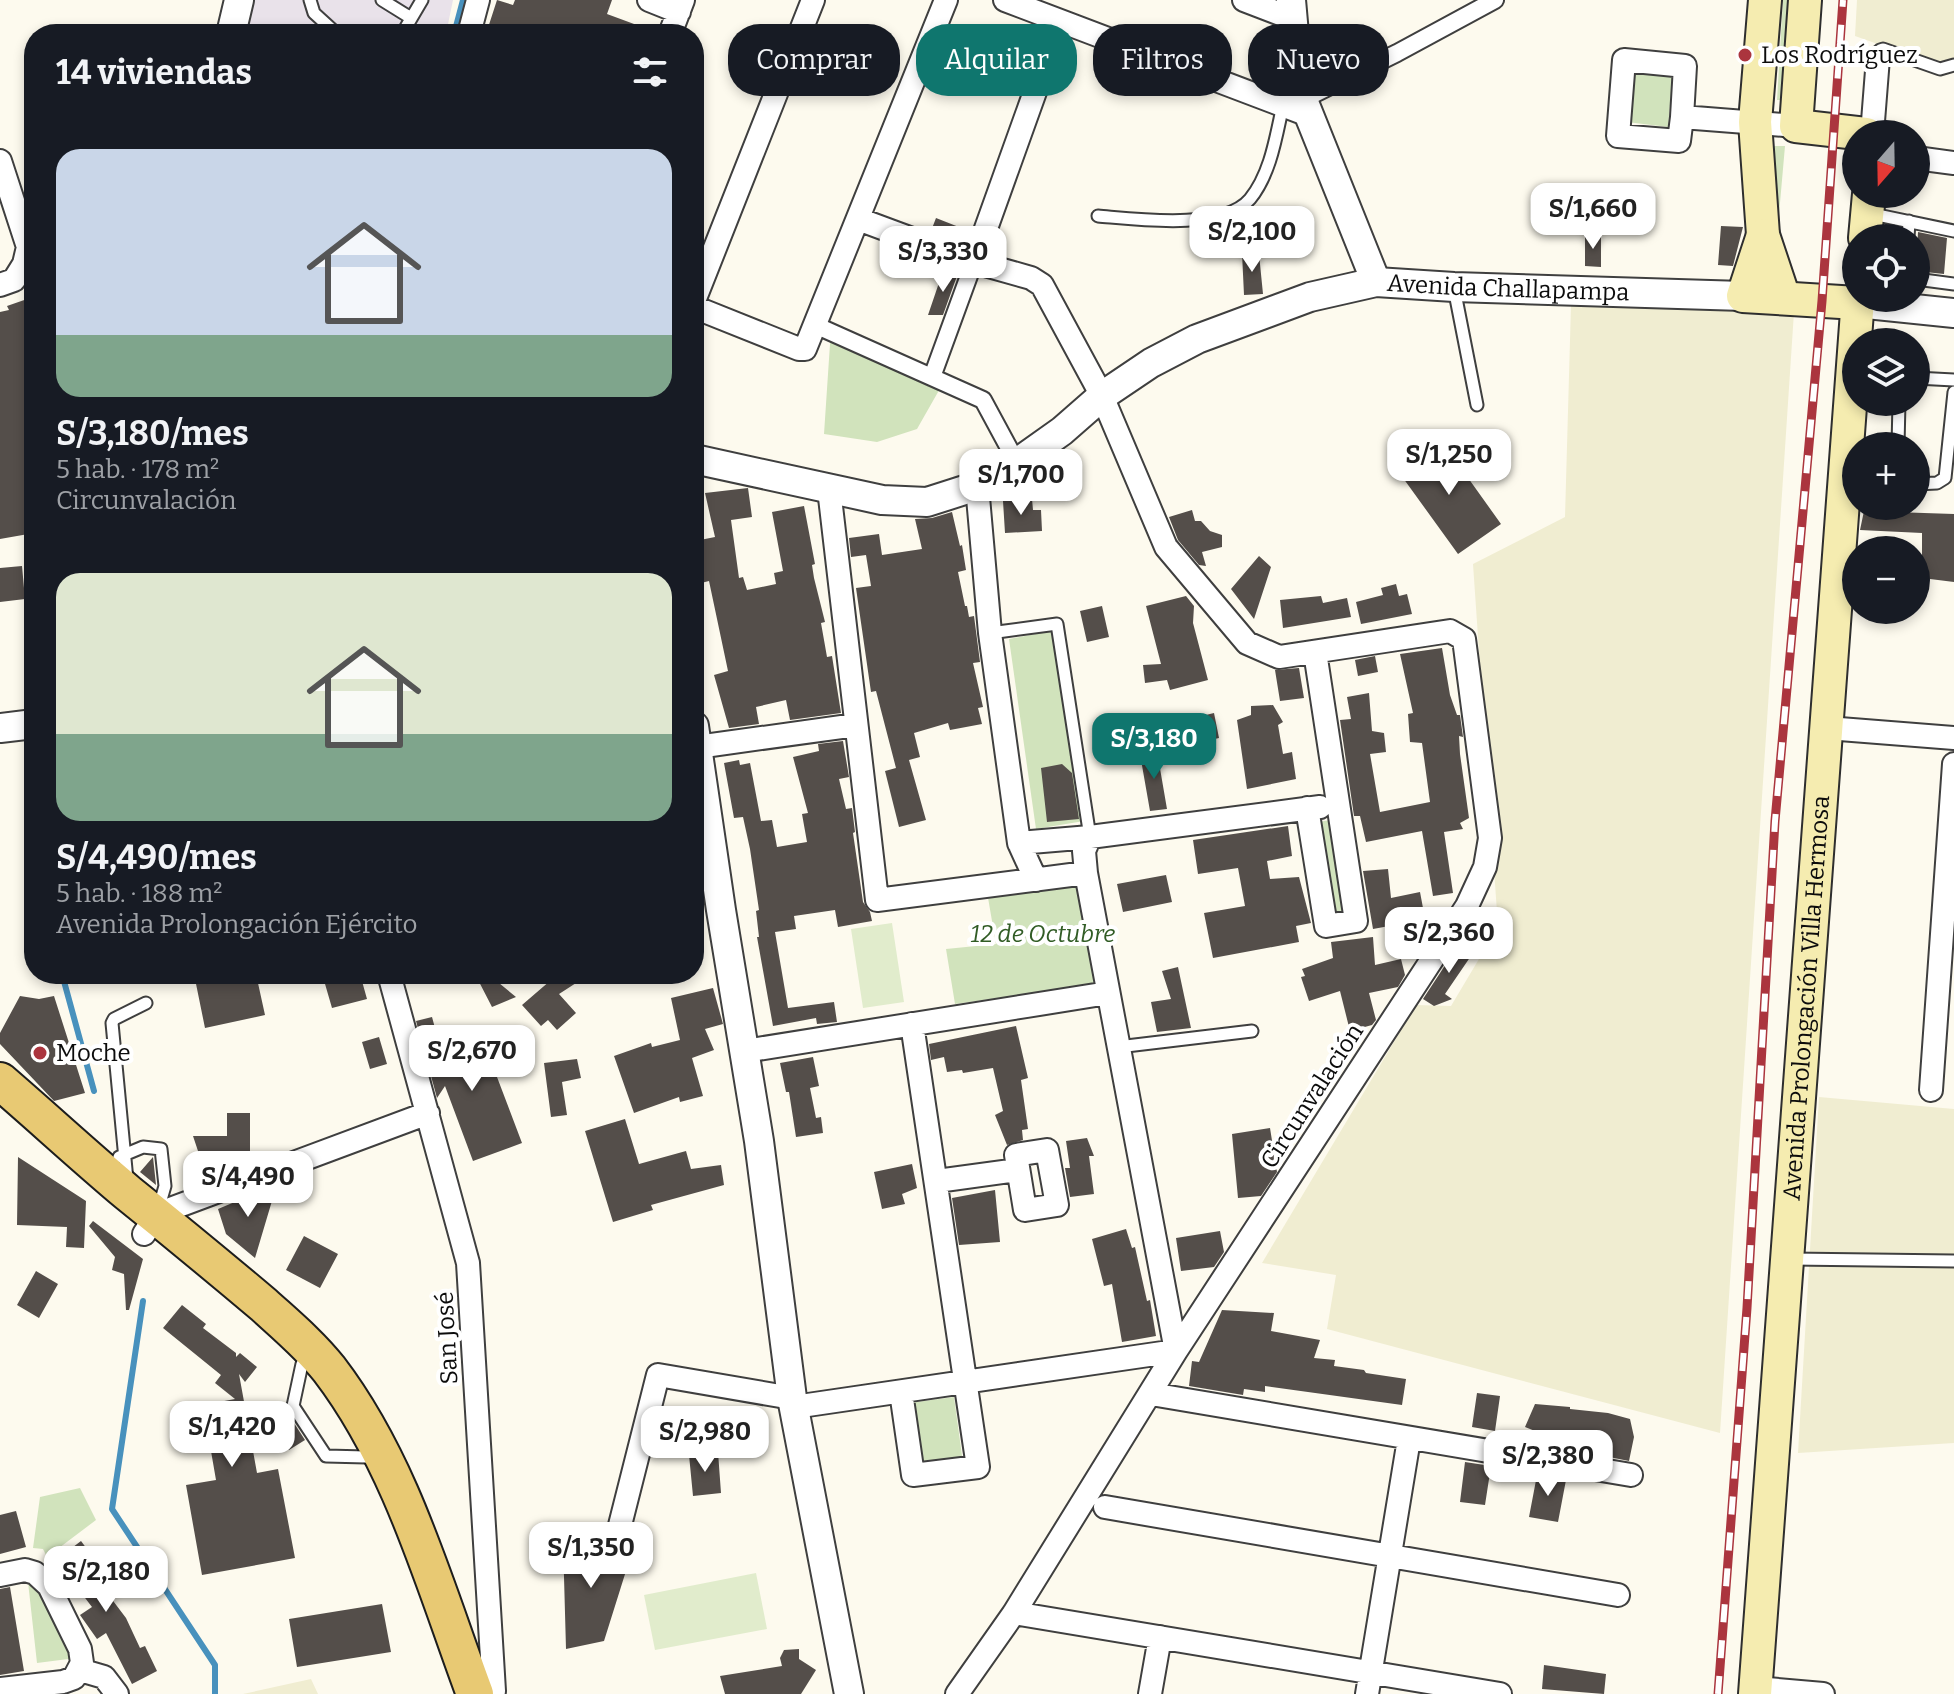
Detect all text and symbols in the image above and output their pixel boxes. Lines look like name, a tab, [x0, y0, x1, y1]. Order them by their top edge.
chip: Comprar	[728, 24, 900, 96]
chip: Alquilar	[916, 24, 1077, 96]
chip: Filtros	[1093, 24, 1232, 96]
chip: Nuevo	[1248, 24, 1389, 96]
place label: Los Rodríguez	[1761, 41, 1918, 69]
marker: Los Rodríguez	[1736, 46, 1754, 64]
icon: filters	[628, 50, 672, 94]
text: 14 viviendas	[56, 52, 252, 93]
north arrow	[1842, 120, 1930, 208]
map controls	[1842, 120, 1930, 624]
pin: S/1,660	[1519, 183, 1667, 251]
text: S/1,660	[1549, 193, 1637, 224]
icon: home	[292, 201, 436, 345]
pin: S/2,100	[1178, 206, 1326, 274]
text: S/2,100	[1207, 216, 1297, 247]
button: locate	[1842, 224, 1930, 312]
pin: S/3,330	[869, 226, 1017, 294]
text: S/3,330	[898, 236, 988, 267]
street label: Avenida Challapampa	[1386, 269, 1630, 306]
button: layers	[1842, 328, 1930, 416]
text: S/3,180/mes	[56, 413, 249, 454]
pin: S/1,250	[1375, 429, 1523, 497]
button: +	[1842, 432, 1930, 520]
text: S/1,250	[1405, 439, 1493, 470]
pin: S/1,700	[947, 449, 1095, 517]
text: 5 hab. · 178 m²	[56, 454, 219, 485]
text: S/1,700	[977, 459, 1065, 490]
text: Circunvalación	[56, 485, 236, 516]
button: −	[1842, 536, 1930, 624]
icon: home	[292, 625, 436, 769]
pin: S/3,180	[1080, 713, 1228, 781]
text: S/3,180	[1110, 723, 1198, 754]
street label: Avenida Prolongación Villa Hermosa	[1777, 794, 1835, 1202]
text: S/4,490/mes	[56, 837, 257, 878]
text: 5 hab. · 188 m²	[56, 878, 223, 909]
pin: S/2,360	[1375, 907, 1523, 975]
text: Avenida Prolongación Ejército	[56, 909, 418, 940]
text: S/2,360	[1403, 917, 1495, 948]
park label: 12 de Octubre	[971, 920, 1115, 948]
street label: Circunvalación	[1255, 1019, 1369, 1173]
pin: S/2,670	[398, 1025, 546, 1093]
text: S/2,670	[427, 1035, 517, 1066]
place label: Moche	[56, 1039, 131, 1067]
marker: Moche	[31, 1044, 49, 1062]
pin: S/4,490	[174, 1151, 322, 1219]
text: S/4,490	[201, 1161, 295, 1192]
street label: San José	[431, 1291, 463, 1385]
pin: S/1,420	[158, 1401, 306, 1469]
pin: S/2,980	[631, 1406, 779, 1474]
text: S/1,420	[188, 1411, 276, 1442]
text: S/2,980	[659, 1416, 751, 1447]
pin: S/2,380	[1474, 1430, 1622, 1498]
text: S/2,380	[1502, 1440, 1594, 1471]
pin: S/1,350	[517, 1522, 665, 1590]
text: S/1,350	[547, 1532, 635, 1563]
pin: S/2,180	[32, 1546, 180, 1614]
text: S/2,180	[62, 1556, 150, 1587]

